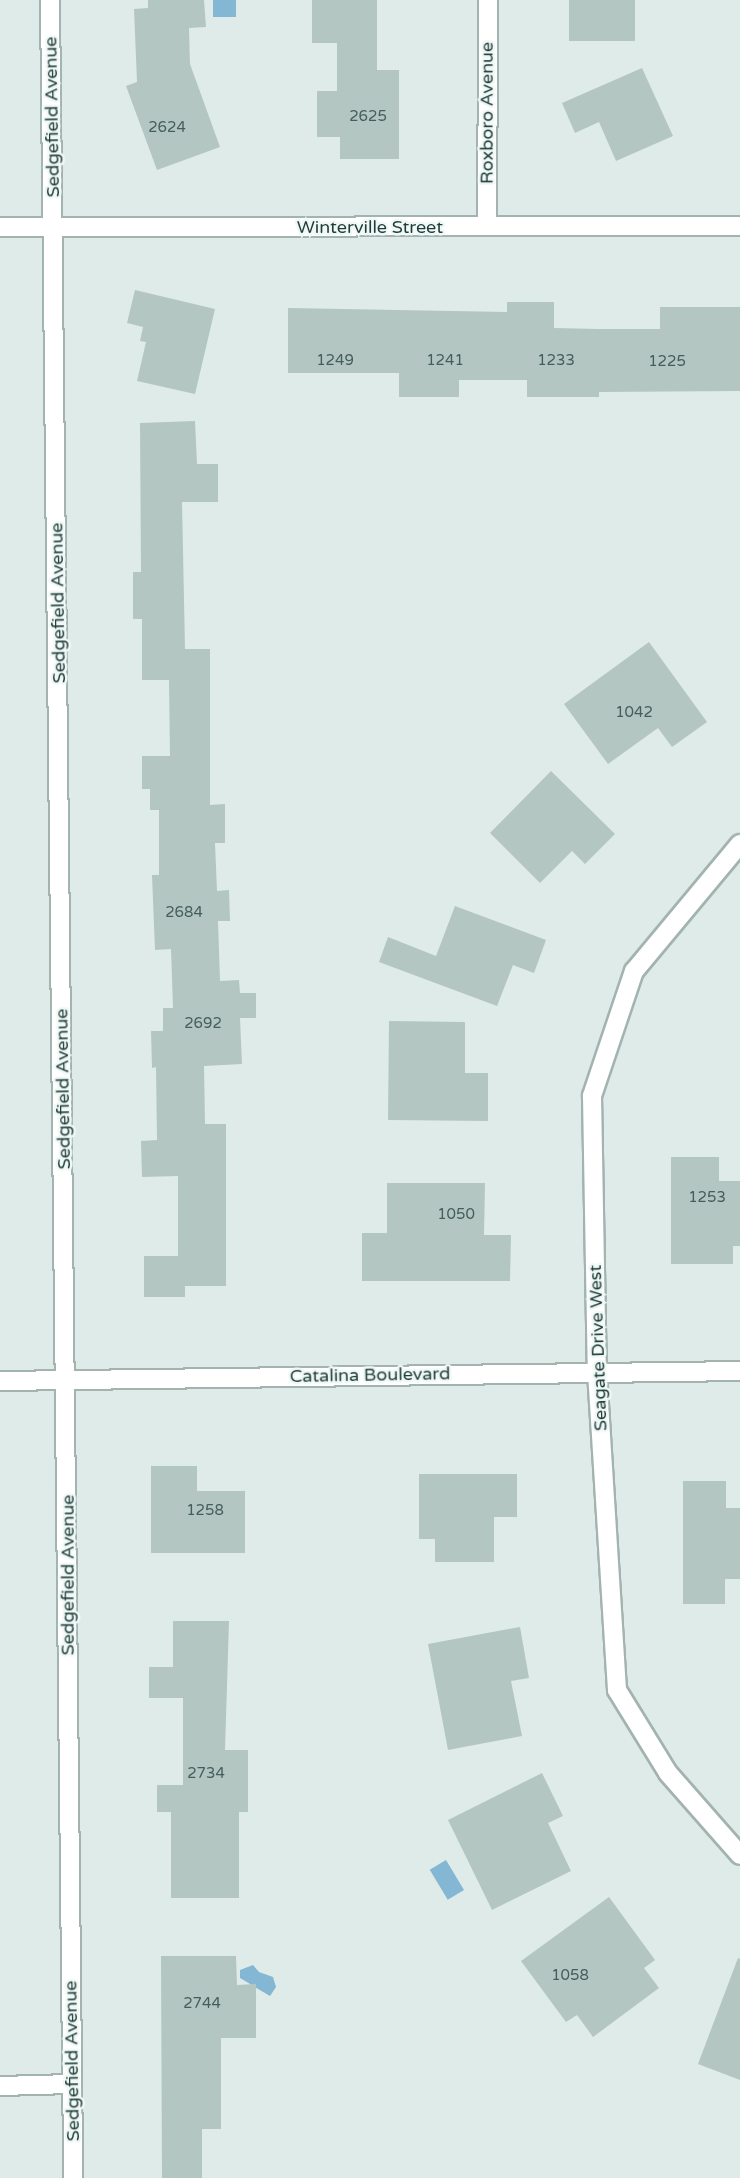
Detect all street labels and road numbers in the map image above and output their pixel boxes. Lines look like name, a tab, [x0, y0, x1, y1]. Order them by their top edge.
street label: Sedgefield Avenue	[40, 36, 64, 198]
street label: Roxboro Avenue	[476, 42, 498, 184]
street label: Winterville Street	[297, 216, 443, 238]
street label: Sedgefield Avenue	[46, 522, 70, 684]
street label: Sedgefield Avenue	[51, 1008, 75, 1170]
street label: Seagate Drive West	[584, 1265, 612, 1431]
street label: Catalina Boulevard	[290, 1363, 450, 1387]
street label: Sedgefield Avenue	[57, 1495, 79, 1655]
street label: Sedgefield Avenue	[60, 1980, 84, 2142]

